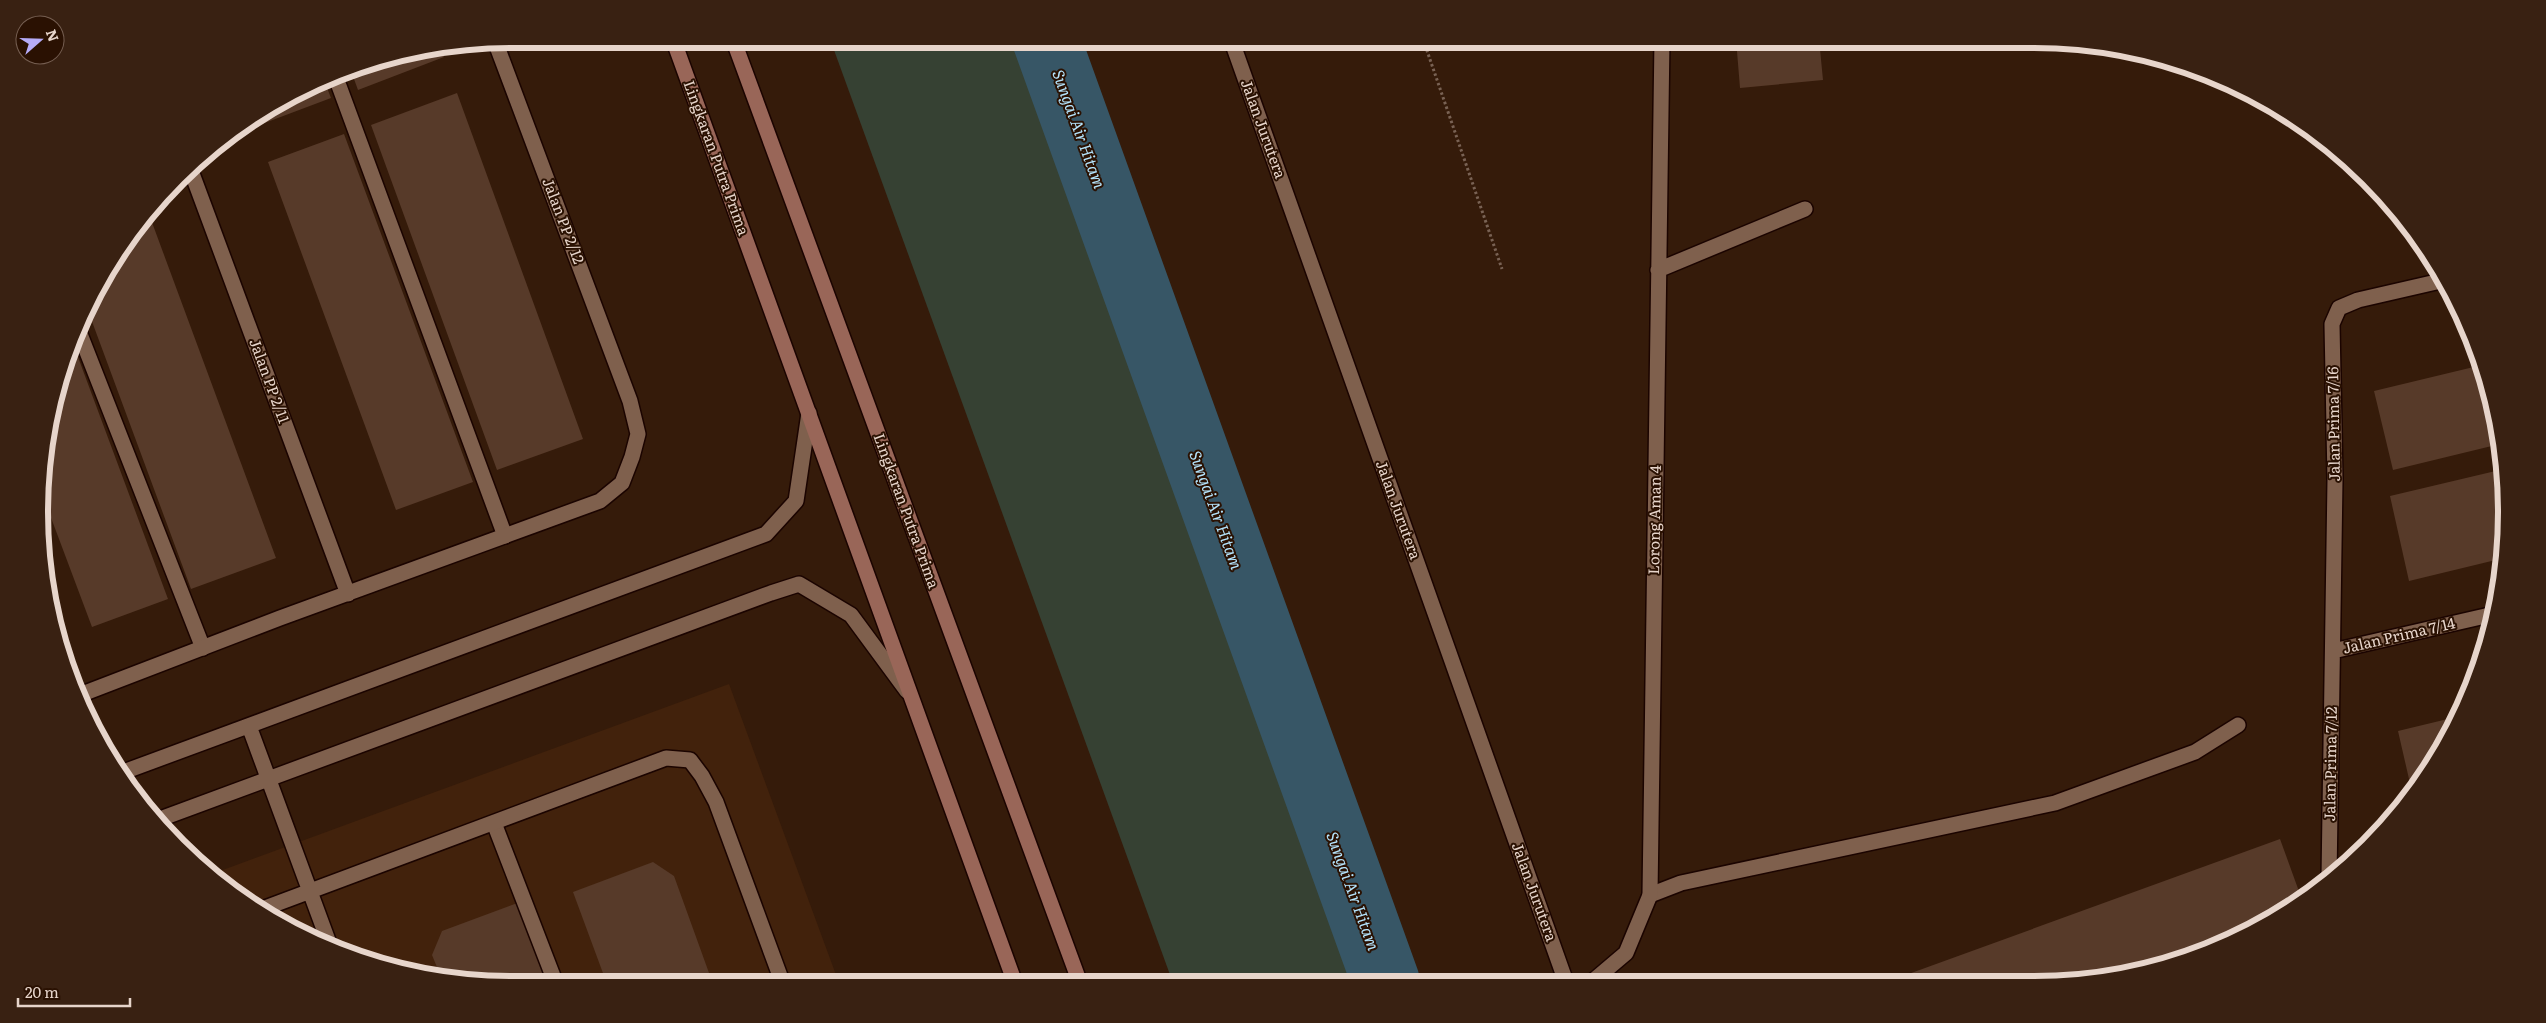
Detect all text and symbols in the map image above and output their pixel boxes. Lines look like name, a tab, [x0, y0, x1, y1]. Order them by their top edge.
north arrow	[15, 15, 65, 65]
text: N	[42, 26, 65, 44]
water label: Sungai Air Hitam	[1047, 66, 1113, 191]
street label: Jalan Jurutera	[1236, 76, 1293, 182]
street label: Lingkaran Putra Prima	[679, 77, 756, 239]
street label: Jalan PP 2/12	[537, 174, 591, 267]
street label: Jalan PP 2/11	[244, 335, 296, 426]
street label: Jalan Prima 7/16	[2320, 366, 2345, 482]
street label: Lingkaran Putra Prima	[869, 430, 946, 592]
water label: Sungai Air Hitam	[1184, 447, 1250, 572]
street label: Jalan Jurutera	[1371, 457, 1428, 563]
street label: Lorong Aman 4	[1641, 465, 1666, 575]
street label: Jalan Prima 7/14	[2340, 610, 2457, 659]
street label: Jalan Prima 7/12	[2317, 706, 2342, 822]
water label: Sungai Air Hitam	[1321, 828, 1387, 953]
street label: Jalan Jurutera	[1507, 839, 1564, 945]
scale bar	[18, 976, 130, 1008]
text: 20 m	[25, 980, 59, 1003]

